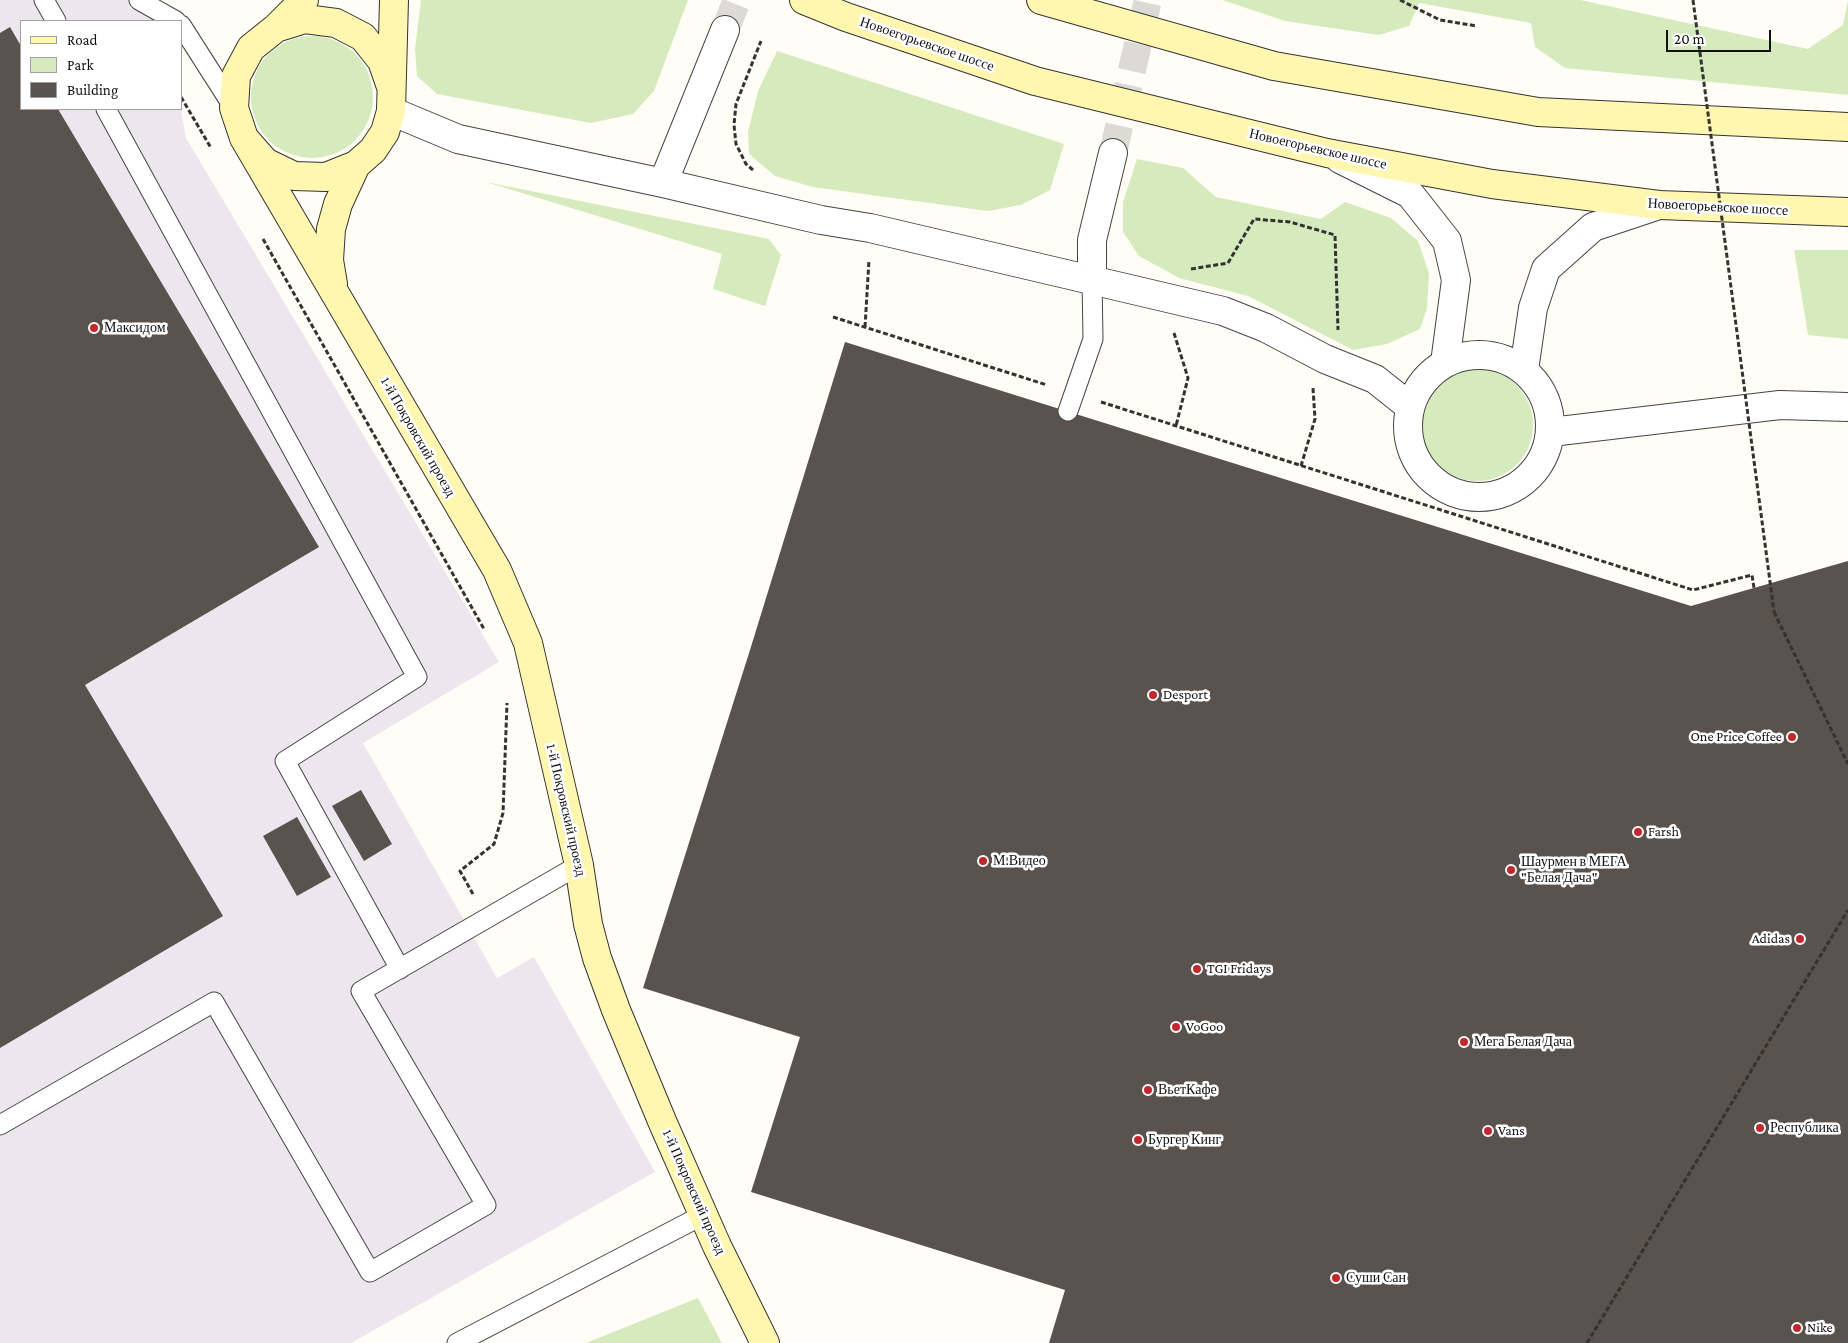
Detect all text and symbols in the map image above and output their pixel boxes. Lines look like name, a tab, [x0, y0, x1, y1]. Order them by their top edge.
street label: Новоегорьевское шоссе	[858, 13, 996, 75]
legend	[20, 20, 182, 110]
scale bar	[1668, 20, 1773, 52]
text: 20 m	[1674, 31, 1705, 47]
text: Road	[67, 32, 97, 48]
text: Park	[67, 57, 94, 73]
text: Building	[67, 82, 118, 98]
street label: Новоегорьевское шоссе	[1248, 125, 1388, 173]
street label: Новоегорьевское шоссе	[1647, 195, 1789, 219]
place label: Максидом	[104, 320, 166, 336]
marker: Максидом	[88, 322, 100, 334]
street label: 1-й Покровский проезд	[377, 374, 459, 500]
place label: Desport	[1163, 687, 1208, 703]
marker: Desport	[1147, 689, 1159, 701]
place label: One Price Coffee	[1690, 729, 1782, 745]
marker: One Price Coffee	[1786, 731, 1798, 743]
street label: 1-й Покровский проезд	[543, 742, 589, 878]
place label: Farsh	[1648, 824, 1679, 840]
marker: Farsh	[1632, 826, 1644, 838]
place label: М.Видео	[993, 853, 1046, 869]
place label: Шаурмен в МЕГА "Белая Дача"	[1521, 854, 1627, 886]
marker: М.Видео	[977, 855, 989, 867]
marker: Шаурмен в МЕГА "Белая Дача"	[1505, 864, 1517, 876]
place label: Adidas	[1752, 931, 1790, 947]
marker: Adidas	[1794, 933, 1806, 945]
place label: TGI Fridays	[1207, 961, 1271, 977]
marker: TGI Fridays	[1191, 963, 1203, 975]
place label: VoGoo	[1186, 1019, 1223, 1035]
marker: VoGoo	[1170, 1021, 1182, 1033]
place label: Мега Белая Дача	[1474, 1034, 1572, 1050]
marker: Мега Белая Дача	[1458, 1036, 1470, 1048]
place label: ВьетКафе	[1158, 1082, 1217, 1098]
marker: ВьетКафе	[1142, 1084, 1154, 1096]
place label: Республика	[1770, 1120, 1839, 1136]
marker: Республика	[1754, 1122, 1766, 1134]
place label: Vans	[1498, 1123, 1525, 1139]
marker: Vans	[1482, 1125, 1494, 1137]
street label: 1-й Покровский проезд	[659, 1127, 729, 1257]
place label: Бургер Кинг	[1148, 1132, 1221, 1148]
marker: Бургер Кинг	[1132, 1134, 1144, 1146]
place label: Суши Сан	[1346, 1270, 1406, 1286]
marker: Суши Сан	[1330, 1272, 1342, 1284]
place label: Nike	[1807, 1320, 1833, 1336]
marker: Nike	[1791, 1322, 1803, 1334]

